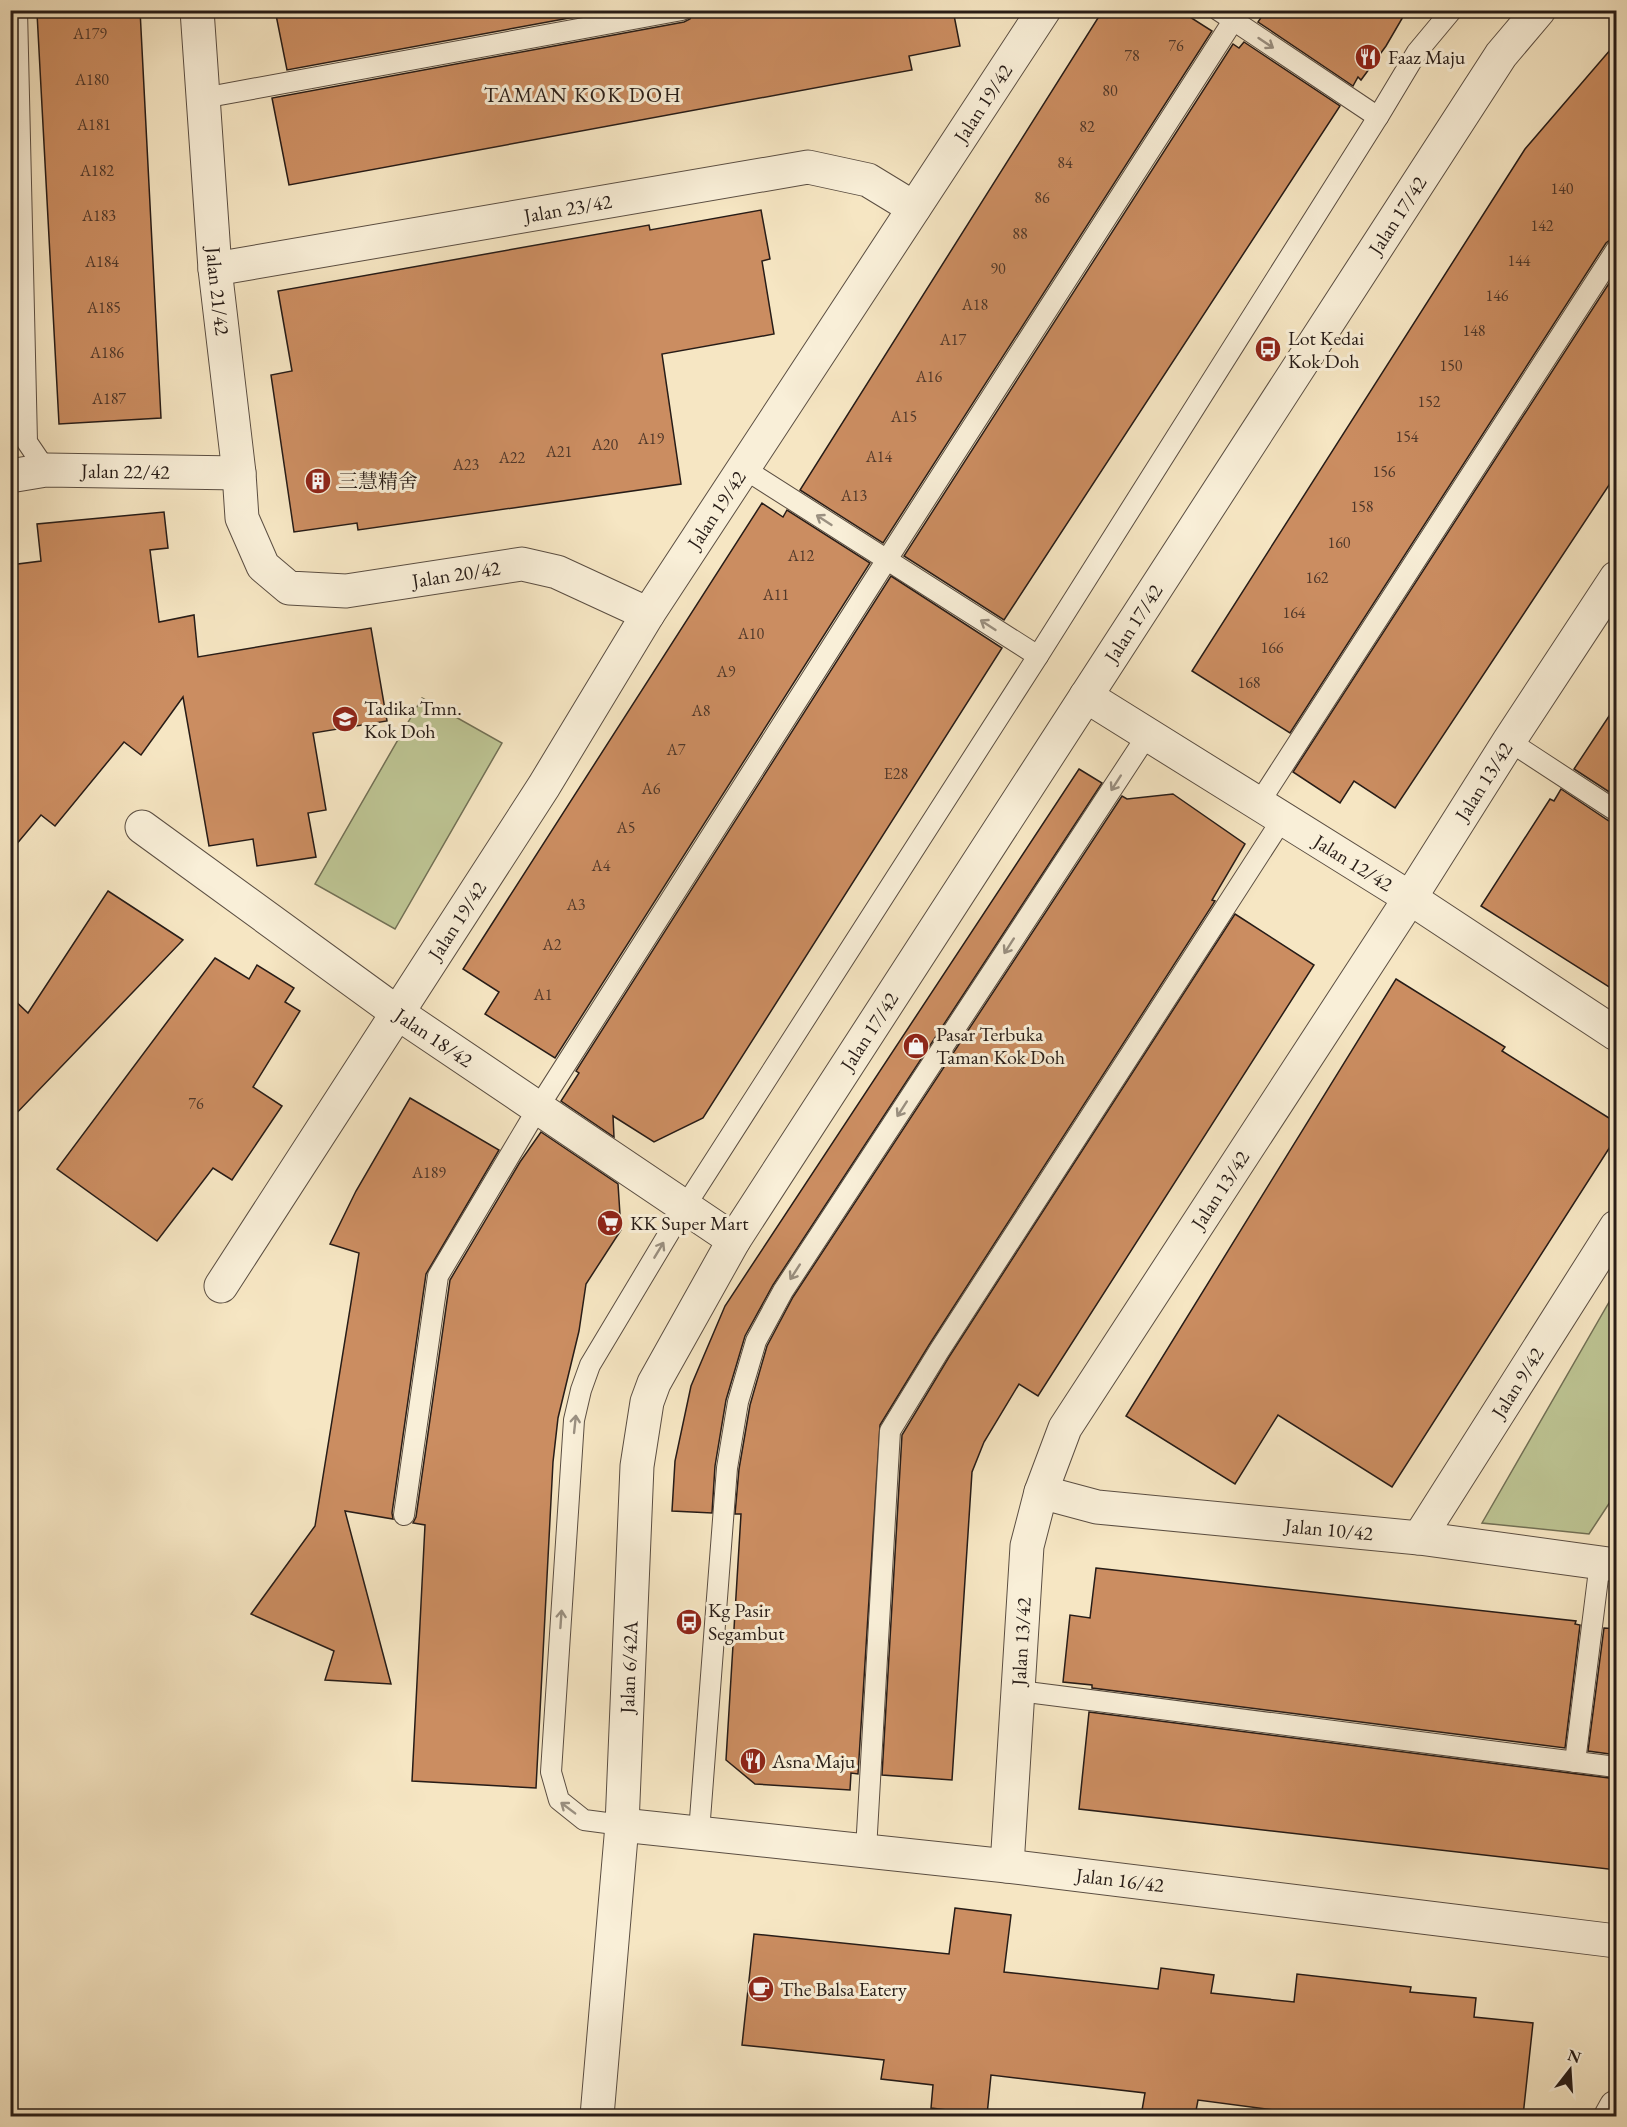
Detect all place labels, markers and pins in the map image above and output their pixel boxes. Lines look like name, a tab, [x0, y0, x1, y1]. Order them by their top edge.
restaurant icon: Faaz Maju	[1353, 42, 1383, 72]
place label: Faaz Maju	[1388, 44, 1466, 70]
place label: Lot Kedai Kok Doh	[1288, 325, 1364, 374]
bus stop icon: Lot Kedai Kok Doh	[1253, 334, 1283, 364]
building icon: 三慧精舍	[303, 466, 333, 496]
place label: 三慧精舍	[338, 468, 418, 494]
place label: Tadika Tmn. Kok Doh	[364, 695, 462, 744]
school or university icon: Tadika Tmn. Kok Doh	[330, 704, 360, 734]
place label: Pasar Terbuka Taman Kok Doh	[936, 1021, 1065, 1070]
shop icon: Pasar Terbuka Taman Kok Doh	[901, 1031, 931, 1061]
supermarket icon: KK Super Mart	[595, 1208, 625, 1238]
place label: KK Super Mart	[630, 1210, 749, 1236]
place label: Kg Pasir Segambut	[708, 1597, 785, 1646]
bus stop icon: Kg Pasir Segambut	[674, 1607, 704, 1637]
restaurant icon: Asna Maju	[738, 1746, 768, 1776]
place label: Asna Maju	[771, 1748, 856, 1774]
cafe icon: The Balsa Eatery	[746, 1974, 776, 2004]
place label: The Balsa Eatery	[780, 1976, 907, 2002]

